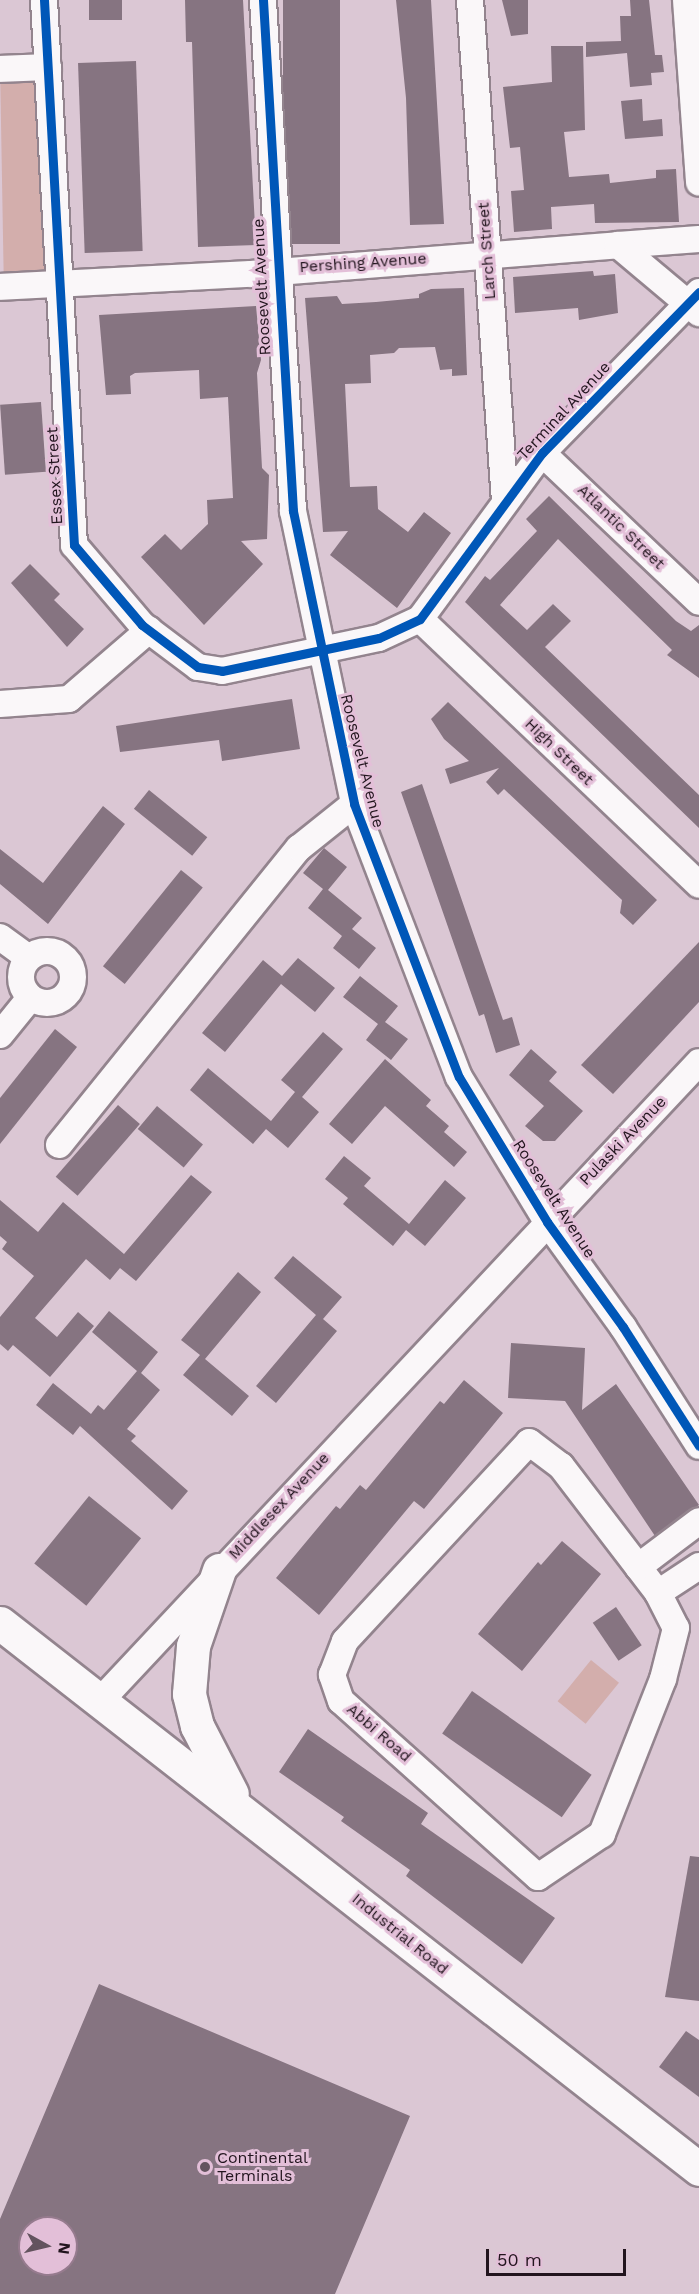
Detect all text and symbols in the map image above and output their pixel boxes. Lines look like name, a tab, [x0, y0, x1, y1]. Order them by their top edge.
street label: Larch Street	[474, 202, 500, 300]
street label: Roosevelt Avenue	[249, 218, 275, 356]
street label: Pershing Avenue	[298, 249, 428, 277]
street label: Terminal Avenue	[513, 357, 615, 465]
street label: Essex Street	[43, 426, 67, 526]
street label: Atlantic Street	[573, 481, 669, 573]
street label: Roosevelt Avenue	[336, 692, 388, 830]
street label: High Street	[521, 715, 597, 789]
street label: Pulaski Avenue	[575, 1092, 671, 1190]
street label: Roosevelt Avenue	[508, 1136, 600, 1262]
street label: Middlesex Avenue	[224, 1448, 334, 1564]
street label: Abbi Road	[343, 1700, 415, 1766]
street label: Industrial Road	[348, 1889, 452, 1979]
place label: Continental Terminals	[217, 2148, 308, 2186]
marker: Continental Terminals	[198, 2160, 212, 2174]
north arrow	[18, 2216, 78, 2276]
scale bar	[489, 2237, 628, 2275]
text: N	[54, 2241, 75, 2255]
text: 50 m	[497, 2249, 542, 2270]

